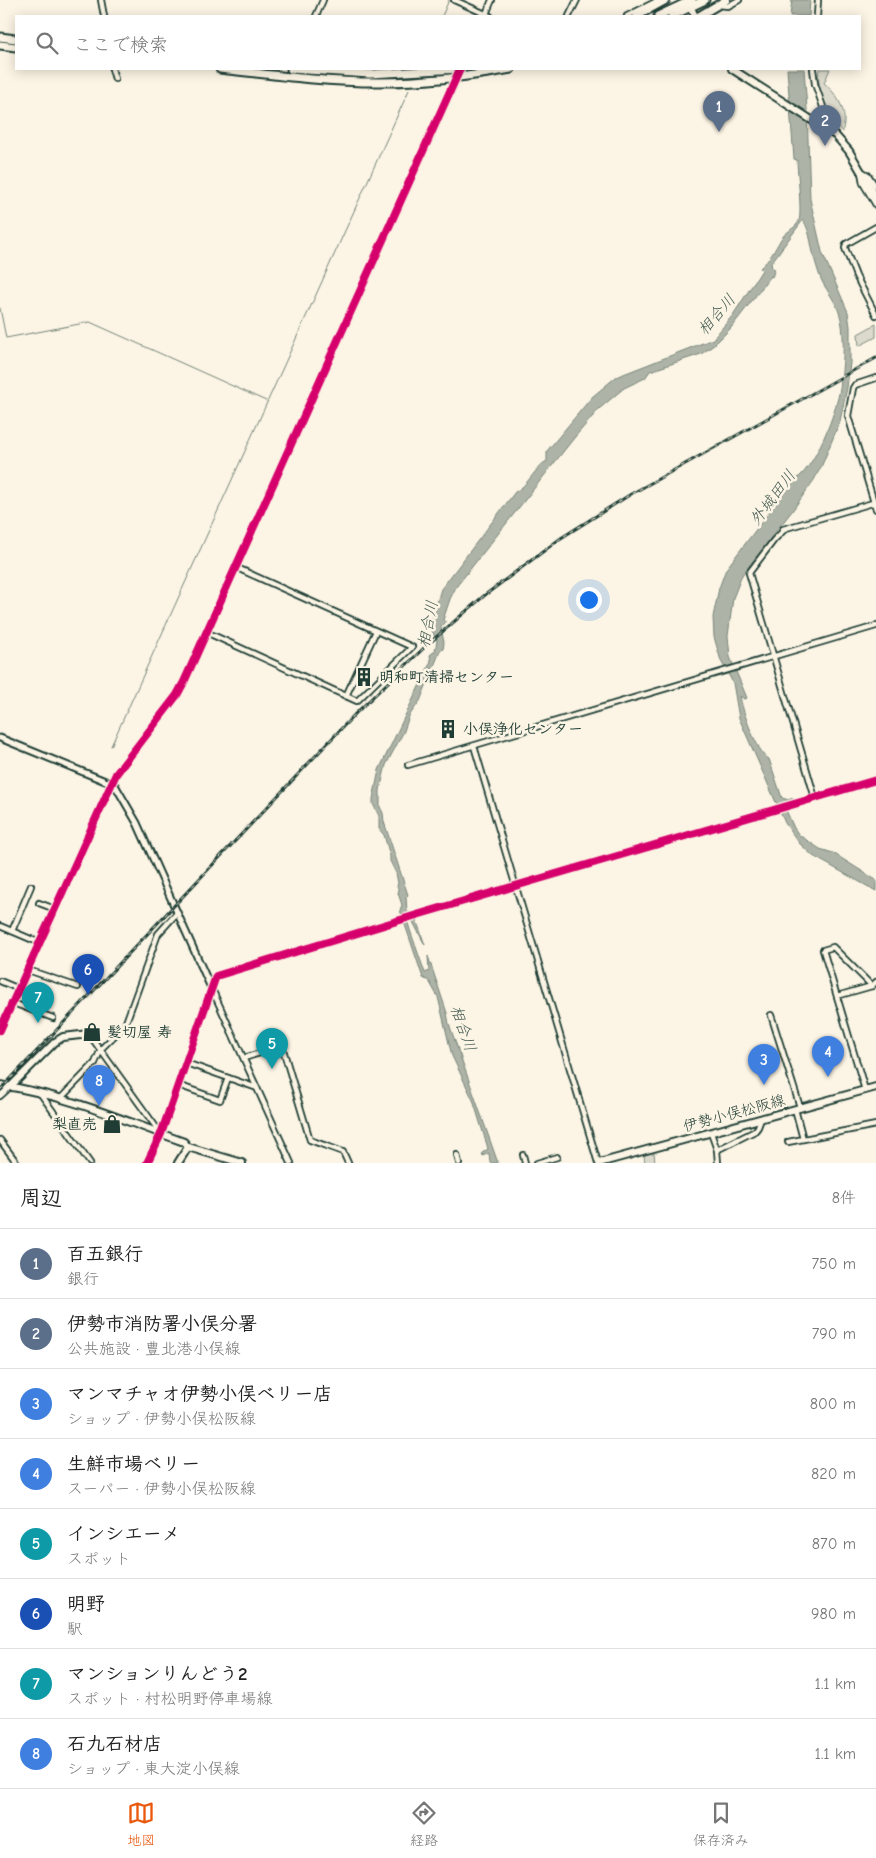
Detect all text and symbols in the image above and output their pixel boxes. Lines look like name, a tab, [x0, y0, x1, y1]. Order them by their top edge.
search box	[15, 15, 861, 70]
icon: search	[33, 29, 61, 57]
text: ここで検索	[73, 34, 168, 56]
pin: 1	[703, 91, 735, 132]
pin: 2	[809, 105, 841, 146]
water label: 相合川	[694, 291, 739, 339]
water label: 外城田川	[746, 467, 799, 529]
your location	[576, 587, 602, 613]
water label: 相合川	[415, 599, 441, 649]
building icon: 明和町清掃センター	[353, 666, 375, 688]
place label: 明和町清掃センター	[379, 668, 514, 686]
building icon: 小俣浄化センター	[437, 718, 459, 740]
place label: 小俣浄化センター	[463, 720, 583, 738]
pin: 6	[72, 954, 104, 995]
pin: 7	[22, 982, 54, 1023]
water label: 相合川	[447, 1003, 479, 1054]
shop icon: 髪切屋 寿	[81, 1021, 103, 1043]
place label: 髪切屋 寿	[107, 1023, 172, 1041]
pin: 5	[256, 1028, 288, 1069]
pin: 4	[812, 1036, 844, 1077]
pin: 3	[748, 1044, 780, 1085]
pin: 8	[83, 1065, 115, 1106]
street label: 伊勢小俣松阪線	[681, 1091, 787, 1135]
shop icon: 梨直売	[101, 1113, 123, 1135]
place label: 梨直売	[52, 1115, 97, 1133]
text: 周辺	[20, 1186, 62, 1210]
text: 8件	[832, 1189, 856, 1207]
text: 百五銀行	[67, 1243, 143, 1265]
text: 1	[33, 1255, 39, 1273]
text: 750 m	[811, 1255, 856, 1273]
text: 銀行	[67, 1270, 99, 1288]
text: 伊勢市消防署小俣分署	[67, 1313, 257, 1335]
text: 2	[32, 1325, 40, 1343]
text: 790 m	[812, 1325, 856, 1343]
text: 公共施設 · 豊北港小俣線	[67, 1340, 241, 1358]
text: マンマチャオ伊勢小俣ベリー店	[67, 1383, 332, 1405]
text: 3	[32, 1395, 40, 1413]
text: 800 m	[810, 1395, 856, 1413]
text: ショップ · 伊勢小俣松阪線	[67, 1410, 256, 1428]
text: 生鮮市場ベリー	[67, 1453, 200, 1475]
text: 4	[32, 1465, 40, 1483]
text: 820 m	[811, 1465, 856, 1483]
text: スーパー · 伊勢小俣松阪線	[67, 1480, 256, 1498]
text: インシエーメ	[67, 1523, 181, 1545]
text: 5	[32, 1535, 40, 1553]
text: 870 m	[812, 1535, 856, 1553]
text: スポット	[67, 1550, 131, 1568]
text: 明野	[67, 1593, 105, 1615]
text: 6	[32, 1605, 40, 1623]
text: 980 m	[811, 1605, 856, 1623]
text: 駅	[67, 1620, 83, 1638]
text: マンションりんどう2	[67, 1663, 247, 1685]
text: 7	[32, 1675, 40, 1693]
text: 1.1 km	[815, 1675, 856, 1693]
text: スポット · 村松明野停車場線	[67, 1690, 273, 1708]
text: 石九石材店	[67, 1733, 162, 1755]
text: 8	[32, 1745, 40, 1763]
text: 1.1 km	[815, 1745, 856, 1763]
text: ショップ · 東大淀小俣線	[67, 1760, 240, 1778]
tab: 地図	[127, 1799, 155, 1849]
tab: 経路	[410, 1799, 438, 1849]
tab: 保存済み	[693, 1799, 749, 1849]

